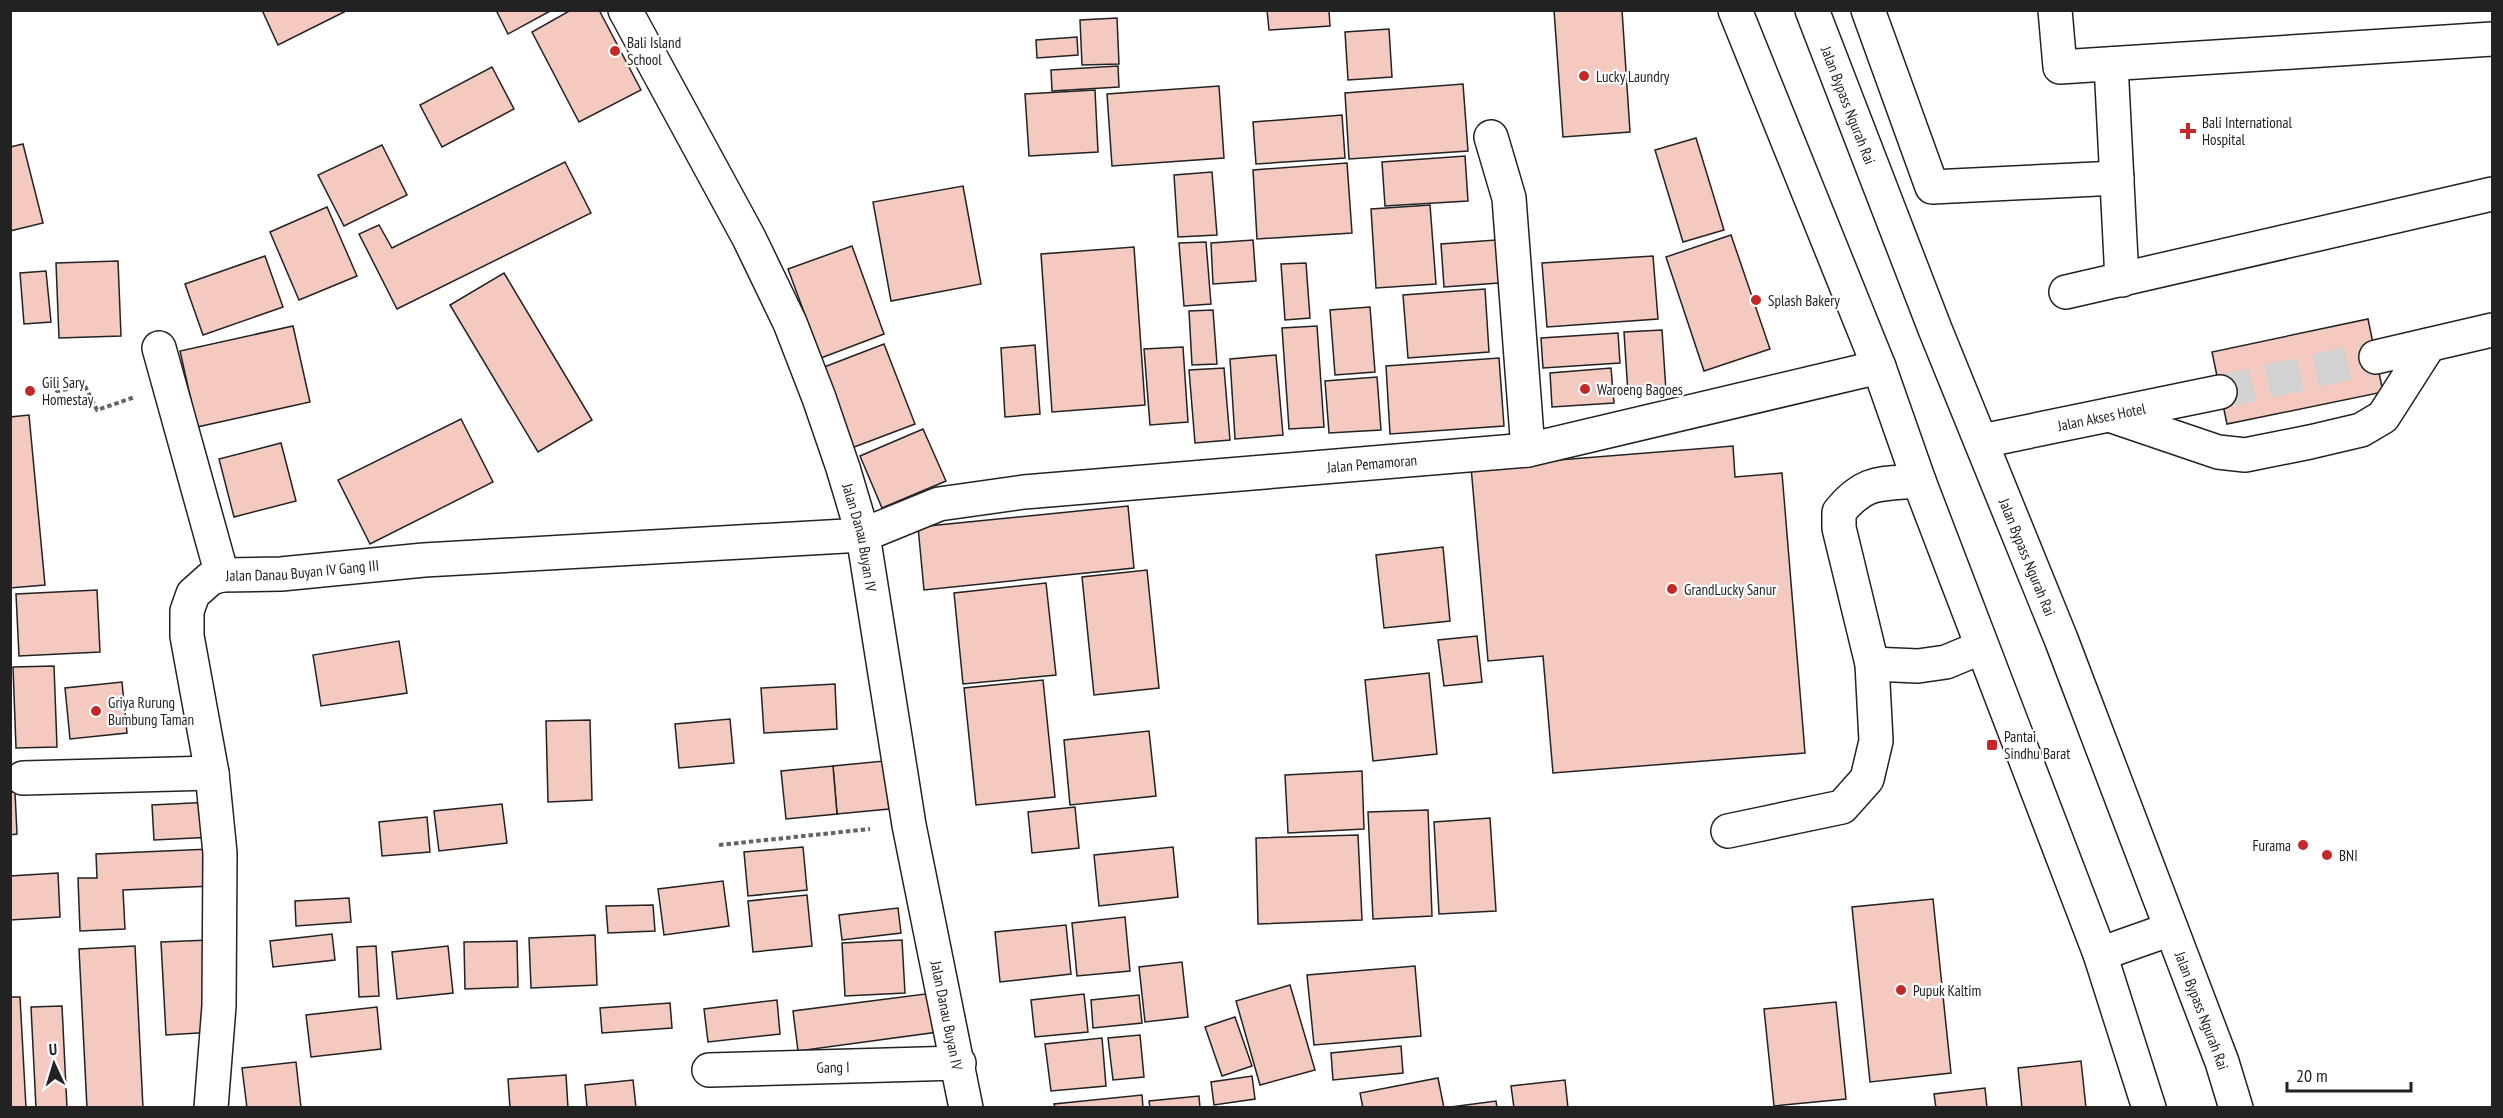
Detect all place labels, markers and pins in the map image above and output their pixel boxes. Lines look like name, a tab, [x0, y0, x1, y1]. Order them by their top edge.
place label: Bali Island School	[627, 33, 681, 69]
marker: Bali Island School	[608, 44, 622, 58]
place label: Lucky Laundry	[1596, 67, 1670, 86]
marker: Lucky Laundry	[1577, 69, 1591, 83]
place label: Bali International Hospital	[2202, 113, 2292, 149]
marker: Bali International Hospital	[2179, 122, 2197, 140]
place label: Splash Bakery	[1768, 291, 1840, 310]
marker: Splash Bakery	[1749, 293, 1763, 307]
place label: Gili Sary Homestay	[42, 373, 94, 409]
place label: Waroeng Bagoes	[1597, 380, 1683, 399]
marker: Waroeng Bagoes	[1578, 382, 1592, 396]
marker: Gili Sary Homestay	[23, 384, 37, 398]
place label: GrandLucky Sanur	[1684, 580, 1777, 599]
marker: GrandLucky Sanur	[1665, 582, 1679, 596]
place label: Griya Rurung Bumbung Taman	[108, 693, 194, 729]
marker: Griya Rurung Bumbung Taman	[89, 704, 103, 718]
place label: Pantai Sindhu Barat	[2004, 727, 2070, 763]
marker: Pantai Sindhu Barat	[1985, 738, 1999, 752]
place label: Furama	[2252, 836, 2291, 855]
marker: Furama	[2296, 838, 2310, 852]
place label: BNI	[2339, 846, 2358, 865]
marker: BNI	[2320, 848, 2334, 862]
place label: Pupuk Kaltim	[1913, 981, 1981, 1000]
marker: Pupuk Kaltim	[1894, 983, 1908, 997]

